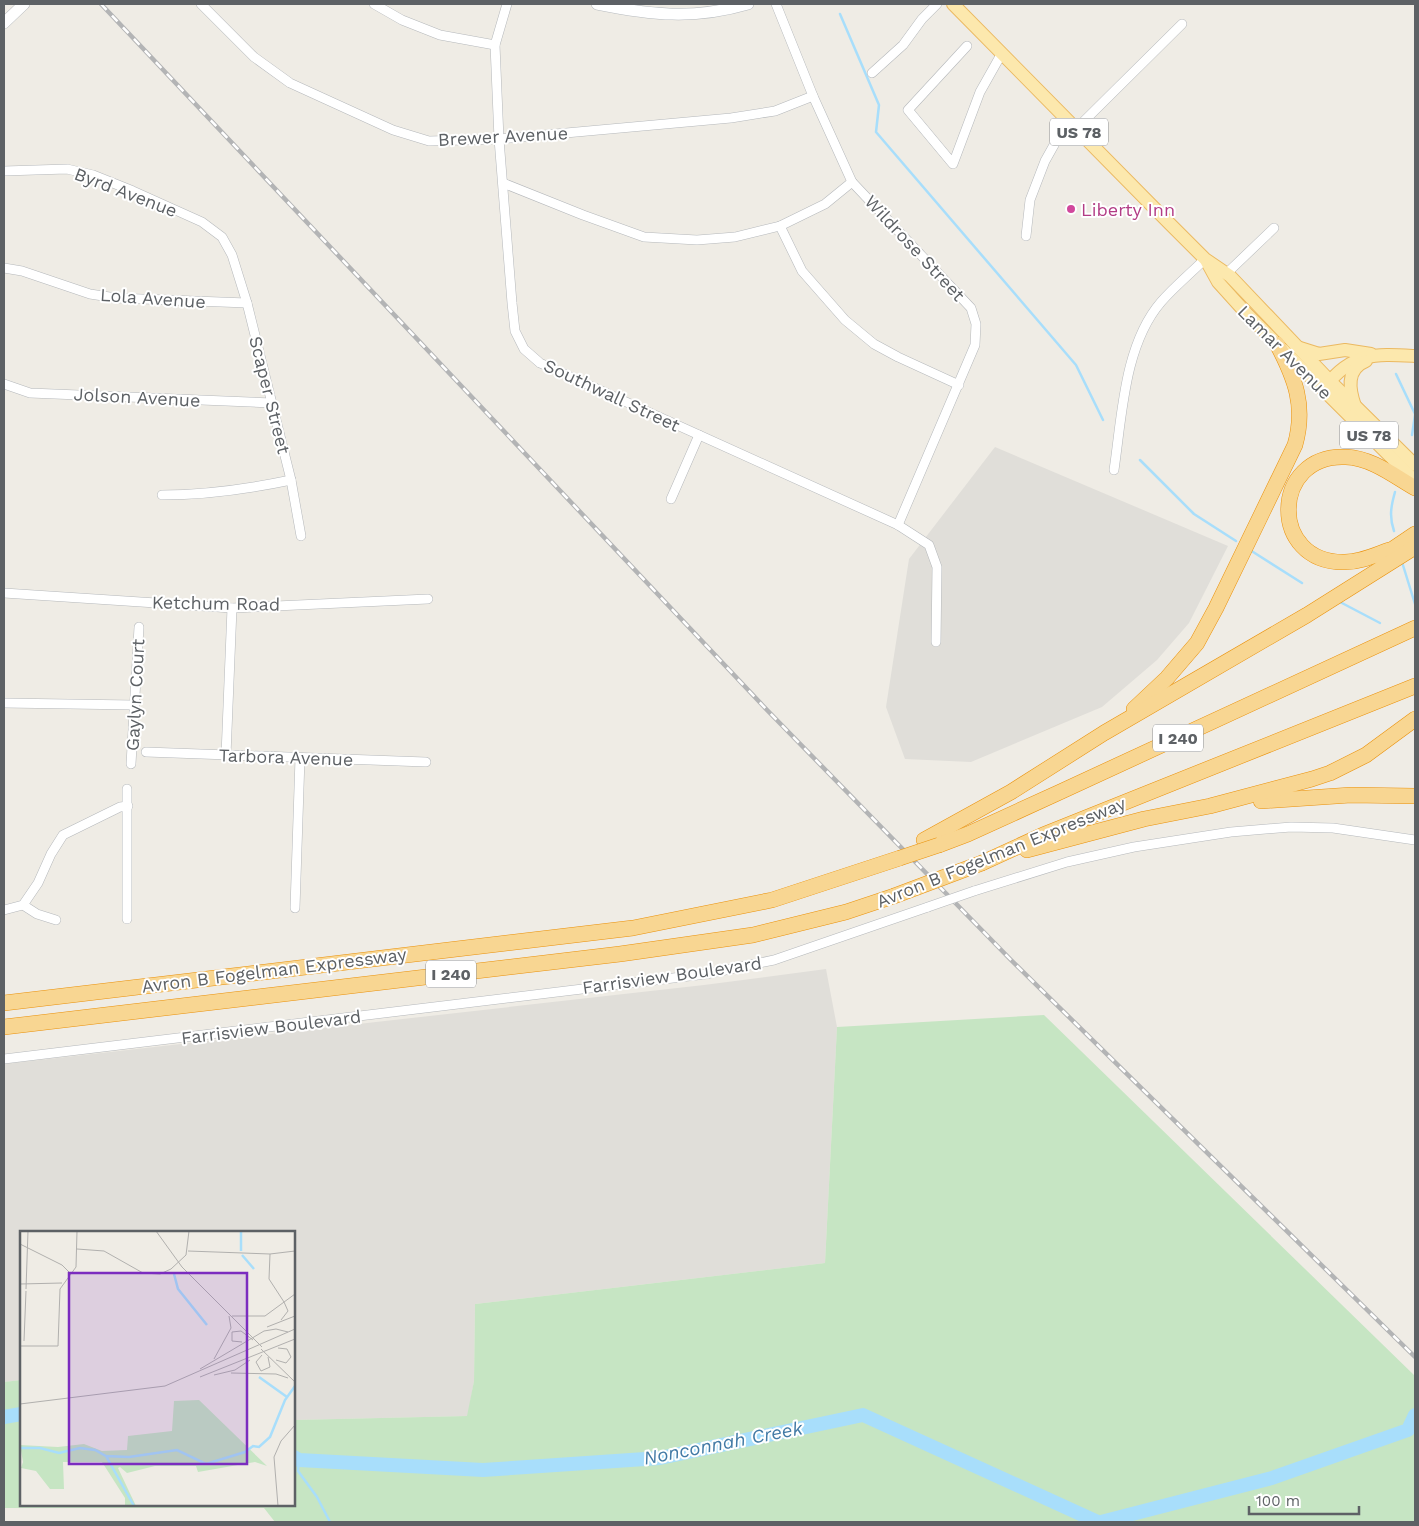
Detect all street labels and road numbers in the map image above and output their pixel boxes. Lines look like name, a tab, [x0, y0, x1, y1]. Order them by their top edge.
road number: US 78	[1050, 118, 1108, 146]
street label: Brewer Avenue	[437, 122, 569, 150]
street label: Byrd Avenue	[72, 163, 180, 221]
street label: Wildrose Street	[861, 191, 970, 306]
street label: Lola Avenue	[100, 284, 206, 312]
street label: Lamar Avenue	[1234, 301, 1336, 403]
street label: Scaper Street	[245, 334, 295, 457]
street label: Southwall Street	[541, 354, 684, 436]
street label: Jolson Avenue	[73, 383, 201, 411]
road number: US 78	[1340, 422, 1398, 448]
street label: Ketchum Road	[152, 591, 280, 615]
street label: Gaylyn Court	[122, 638, 148, 752]
road number: I 240	[1153, 724, 1203, 751]
street label: Tarbora Avenue	[218, 744, 354, 770]
street label: Avron B Fogelman Expressway	[873, 792, 1129, 912]
street label: Avron B Fogelman Expressway	[140, 943, 408, 997]
street label: Farrisview Boulevard	[581, 952, 763, 998]
road number: I 240	[426, 961, 476, 988]
street label: Farrisview Boulevard	[180, 1006, 362, 1048]

